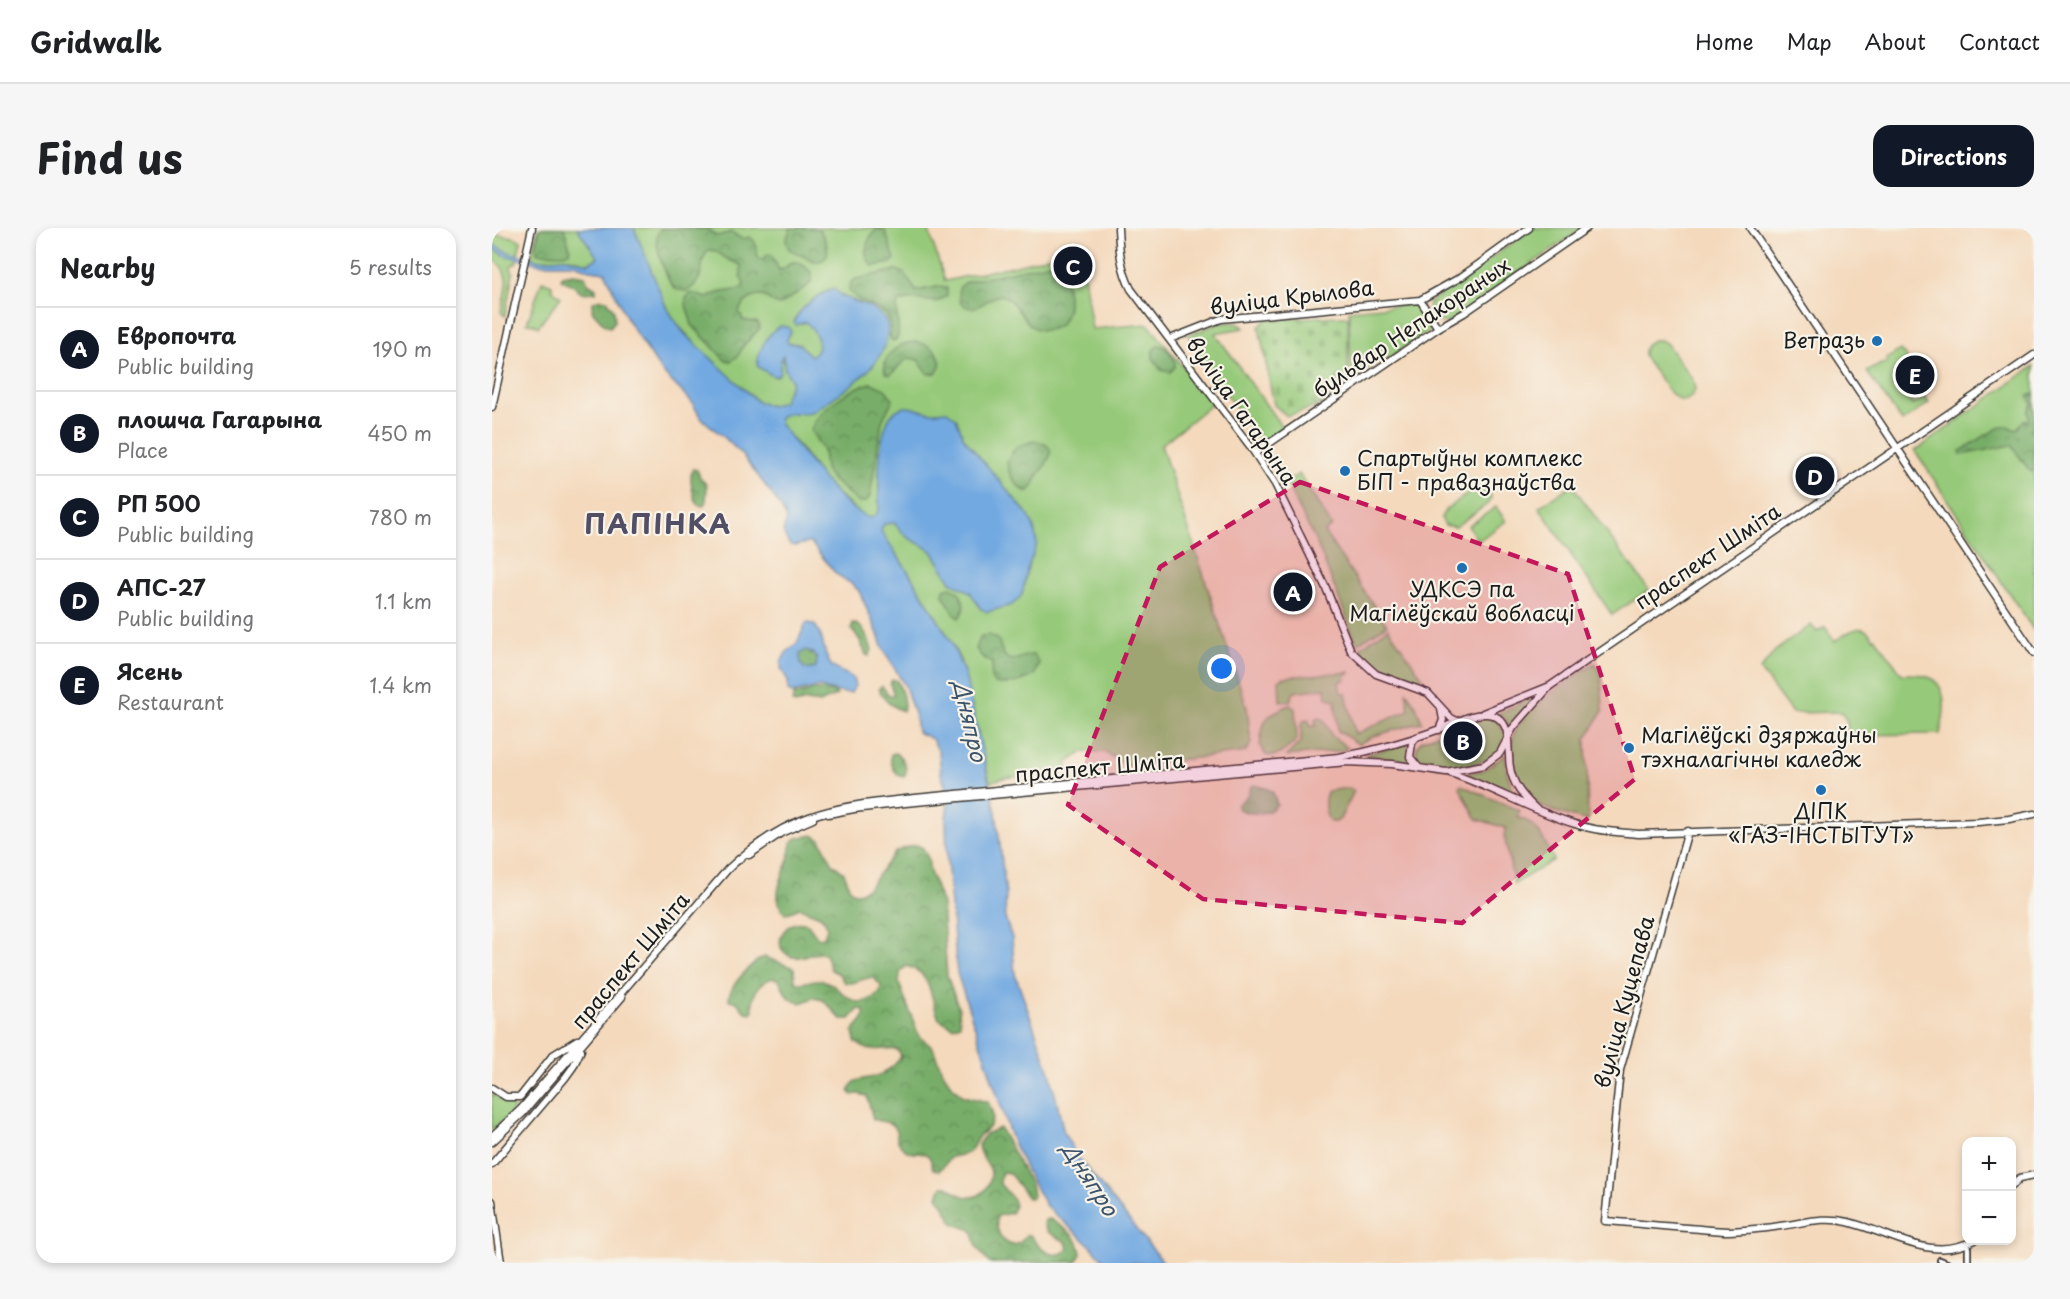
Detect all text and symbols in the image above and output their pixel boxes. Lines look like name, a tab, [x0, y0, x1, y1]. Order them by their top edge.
text: Gridwalk	[30, 20, 162, 63]
text: Home	[1695, 25, 1754, 57]
text: Map	[1787, 25, 1832, 57]
text: About	[1865, 25, 1926, 57]
text: Contact	[1959, 25, 2040, 57]
text: Find us	[36, 125, 183, 188]
button: Directions	[1873, 125, 2034, 187]
pin: C	[1054, 243, 1092, 288]
text: Nearby	[60, 248, 155, 287]
street label: бульвар Непакораных	[1306, 248, 1516, 404]
text: 5 results	[349, 252, 432, 282]
street label: вуліца Крылова	[1208, 270, 1376, 322]
text: Европочта	[117, 318, 236, 351]
place label: Ветразь	[1783, 323, 1865, 355]
street label: вуліца Гагарына	[1179, 329, 1306, 491]
text: A	[72, 334, 87, 364]
text: 190 m	[373, 334, 432, 364]
marker: Ветразь	[1870, 334, 1884, 348]
text: Public building	[117, 351, 254, 381]
pin: E	[1896, 352, 1934, 398]
text: плошча Гагарына	[117, 402, 322, 435]
text: B	[73, 418, 86, 448]
text: 450 m	[367, 418, 432, 448]
text: Place	[117, 435, 168, 465]
place label: Спартыўны комплекс БІП - правазнаўства	[1357, 441, 1582, 497]
pin: D	[1796, 454, 1834, 498]
marker: Спартыўны комплекс БІП - правазнаўства	[1338, 464, 1352, 478]
text: РП 500	[117, 486, 201, 519]
street label: праспект Шміта	[1627, 494, 1787, 616]
text: C	[72, 502, 87, 532]
text: 780 m	[369, 502, 432, 532]
district label: ПАПІНКА	[584, 502, 732, 543]
text: Public building	[117, 519, 254, 549]
marker: УДКСЭ па Магілёўскай вобласці	[1455, 561, 1469, 575]
text: АПС-27	[117, 570, 205, 603]
pin: A	[1274, 570, 1312, 614]
place label: УДКСЭ па Магілёўскай вобласці	[1349, 572, 1575, 628]
text: D	[72, 586, 87, 616]
text: 1.1 km	[375, 586, 432, 616]
text: Public building	[117, 603, 254, 633]
text: Ясень	[117, 654, 183, 687]
your location	[1207, 654, 1236, 683]
text: E	[73, 670, 86, 700]
text: 1.4 km	[370, 670, 432, 700]
water label: Дняпро	[946, 675, 997, 766]
text: Restaurant	[117, 687, 224, 717]
pin: B	[1444, 718, 1482, 764]
place label: Магілёўскі дзяржаўны тэхналагічны каледж	[1641, 718, 1877, 774]
marker: Магілёўскі дзяржаўны тэхналагічны каледж	[1622, 741, 1636, 755]
street label: праспект Шміта	[1014, 743, 1186, 789]
marker: ДІПК «ГАЗ-ІНСТЫТУТ»	[1814, 783, 1828, 797]
place label: ДІПК «ГАЗ-ІНСТЫТУТ»	[1728, 794, 1914, 850]
street label: праспект Шміта	[562, 884, 697, 1035]
street label: вуліца Куцепава	[1585, 911, 1662, 1091]
water label: Дняпро	[1054, 1133, 1128, 1223]
map controls	[1962, 1137, 2016, 1245]
button: +	[1962, 1137, 2016, 1191]
button: −	[1962, 1191, 2016, 1245]

